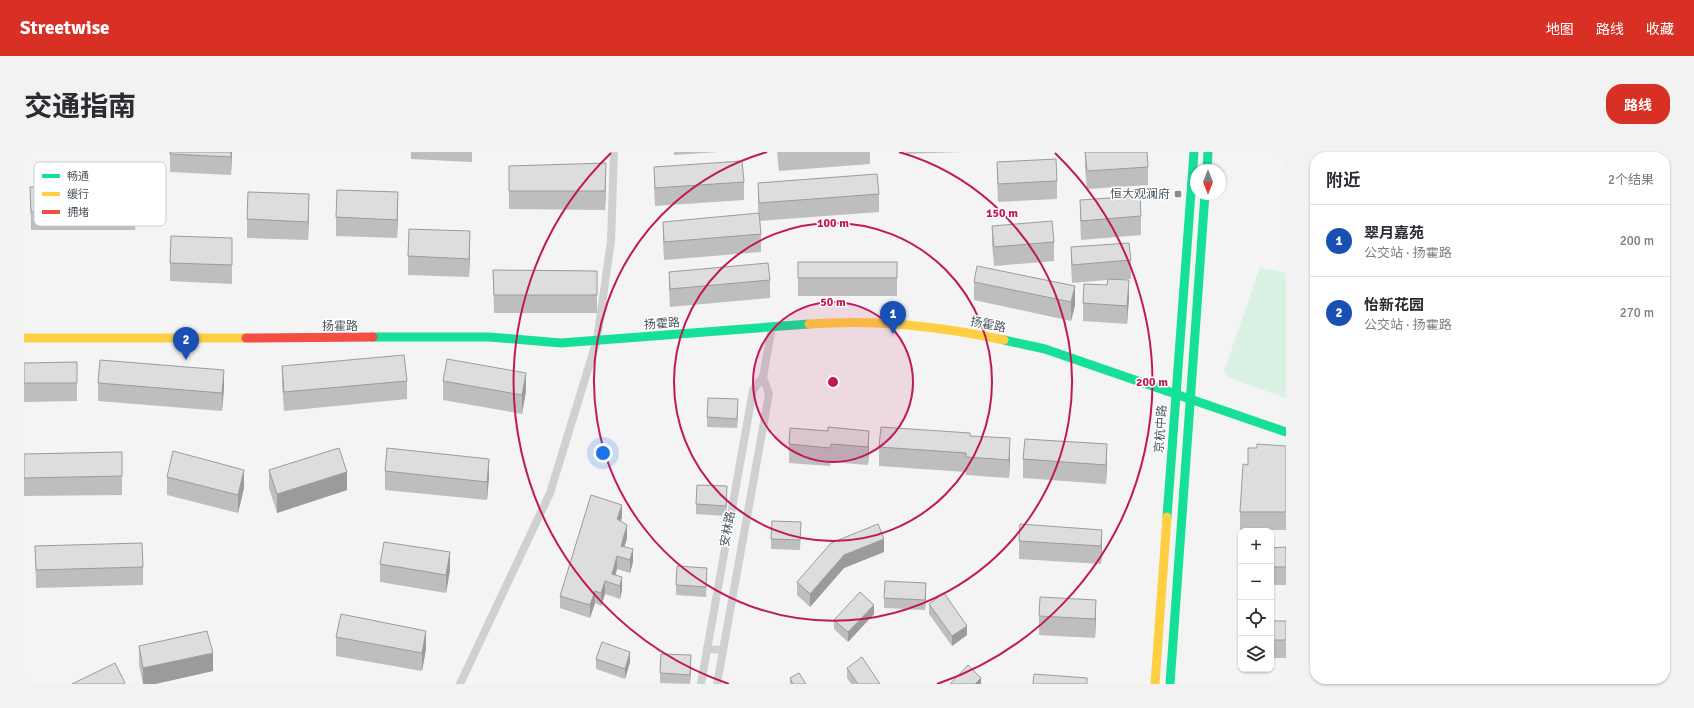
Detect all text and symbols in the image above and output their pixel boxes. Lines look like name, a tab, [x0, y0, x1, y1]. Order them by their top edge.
text: Streetwise	[20, 16, 110, 40]
text: 地图	[1546, 21, 1574, 38]
text: 路线	[1596, 21, 1624, 38]
text: 收藏	[1646, 21, 1674, 38]
button: 路线	[1606, 84, 1670, 124]
text: 交通指南	[24, 90, 136, 124]
legend	[34, 162, 166, 226]
north arrow	[1190, 164, 1226, 200]
text: 畅通	[67, 170, 89, 183]
text: 附近	[1326, 170, 1360, 191]
text: 2个结果	[1608, 172, 1654, 188]
place label: 恒大观澜府	[1110, 187, 1170, 202]
text: 缓行	[67, 188, 89, 201]
marker: 恒大观澜府	[1173, 189, 1183, 199]
text: 拥堵	[67, 206, 89, 219]
text: 150 m	[986, 206, 1018, 221]
text: 100 m	[817, 216, 849, 231]
text: 翠月嘉苑	[1364, 224, 1424, 242]
text: 1	[1335, 233, 1343, 249]
text: 200 m	[1620, 233, 1654, 249]
text: 公交站 · 扬霍路	[1364, 245, 1452, 261]
text: 50 m	[820, 295, 846, 310]
text: 怡新花园	[1364, 296, 1424, 314]
pin: 1	[880, 301, 906, 334]
text: 2	[1335, 305, 1343, 321]
text: 270 m	[1620, 305, 1654, 321]
street label: 扬霍路	[969, 314, 1007, 336]
street label: 扬霍路	[644, 315, 680, 333]
text: 公交站 · 扬霍路	[1364, 317, 1452, 333]
street label: 扬霍路	[322, 319, 358, 334]
pin: 2	[173, 327, 199, 360]
centre of rings	[826, 375, 840, 389]
text: 200 m	[1136, 375, 1168, 390]
street label: 京杭中路	[1152, 405, 1170, 453]
your location	[593, 443, 613, 463]
street label: 安林路	[717, 510, 739, 548]
map controls	[1238, 528, 1274, 672]
button: +	[1238, 528, 1274, 564]
button: −	[1238, 564, 1274, 600]
button: locate	[1238, 600, 1274, 636]
button: layers	[1238, 636, 1274, 672]

